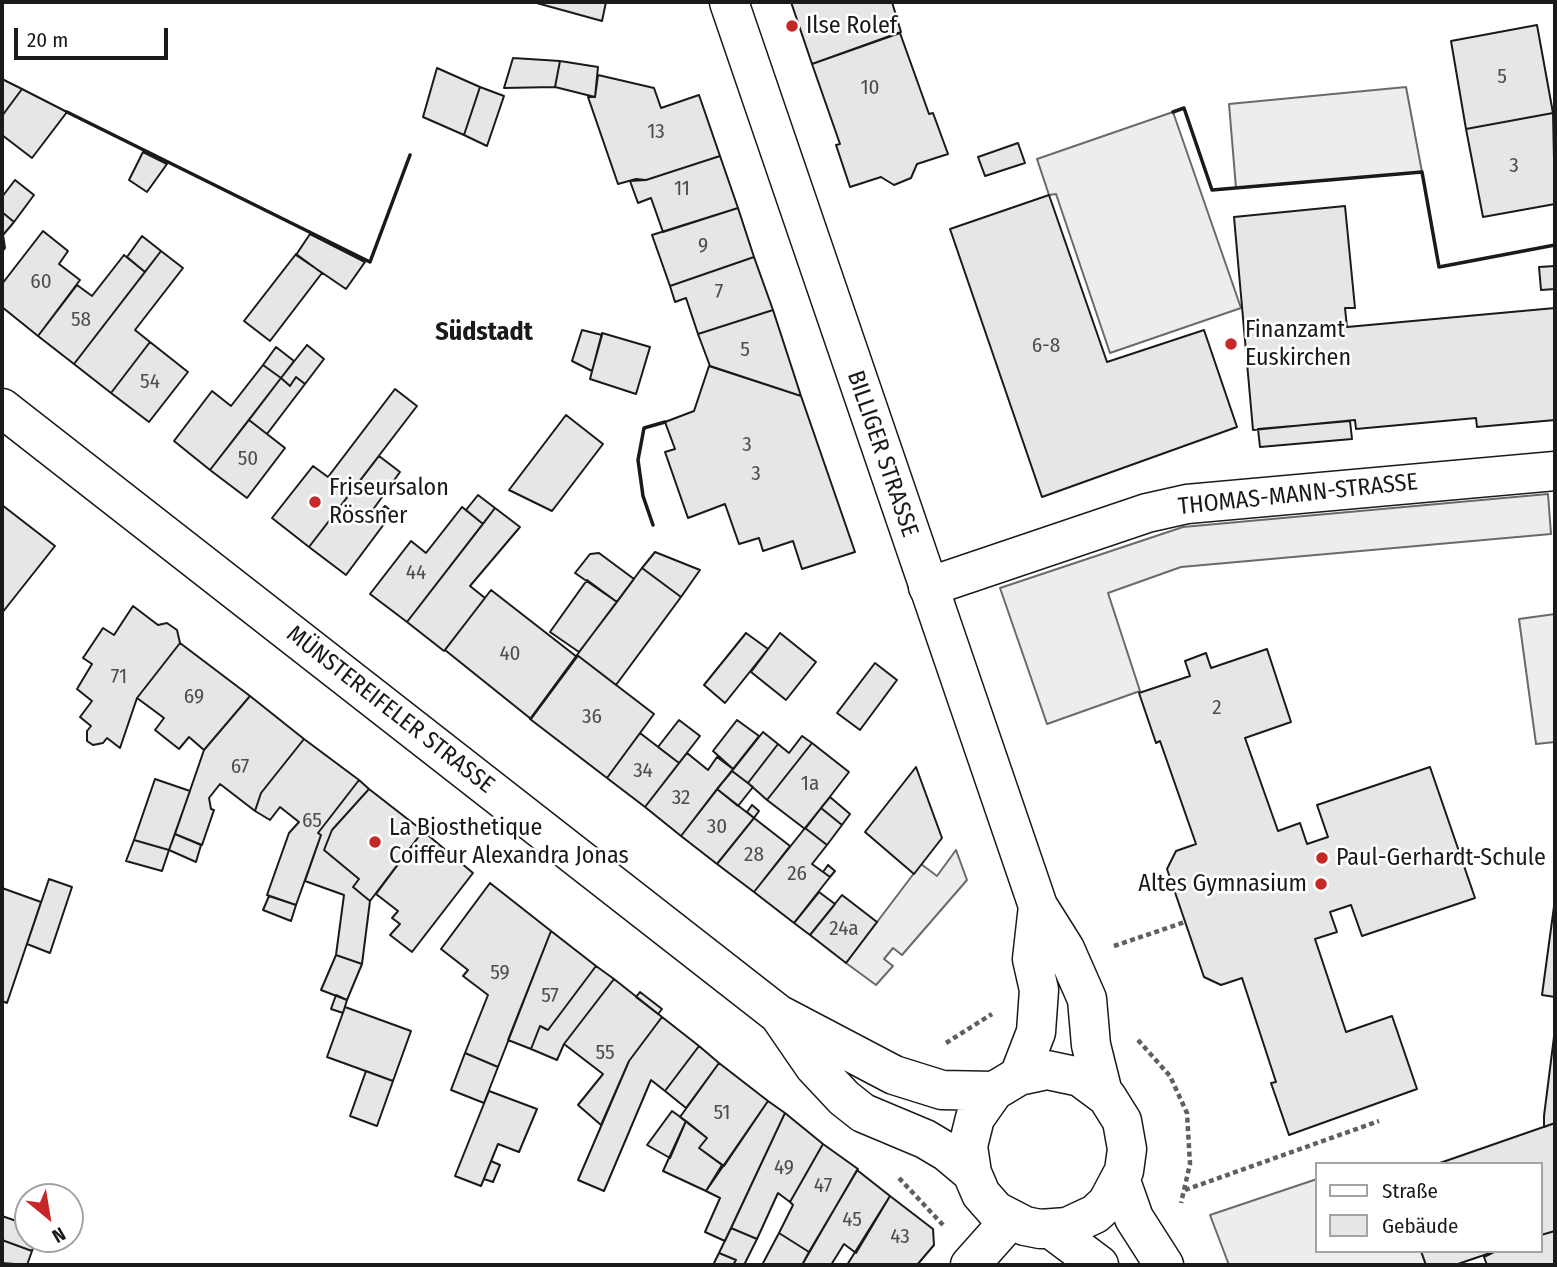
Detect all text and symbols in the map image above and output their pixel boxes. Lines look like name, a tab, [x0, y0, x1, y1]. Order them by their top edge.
place label: Ilse Rolef	[806, 12, 897, 40]
scale bar	[18, 14, 172, 58]
marker: Ilse Rolef	[784, 18, 800, 34]
text: 20 m	[27, 27, 68, 53]
house number: 5	[1497, 64, 1507, 90]
house number: 10	[860, 75, 880, 101]
house number: 13	[647, 119, 665, 145]
house number: 3	[1509, 153, 1519, 179]
house number: 11	[674, 176, 690, 202]
house number: 9	[698, 233, 708, 259]
house number: 60	[30, 269, 52, 295]
house number: 7	[715, 279, 723, 305]
house number: 58	[71, 307, 91, 333]
place label: Finanzamt Euskirchen	[1245, 316, 1351, 372]
district label: Südstadt	[435, 317, 533, 349]
house number: 6-8	[1032, 333, 1060, 359]
marker: Finanzamt Euskirchen	[1223, 336, 1239, 352]
house number: 5	[740, 337, 750, 363]
street label: BILLIGER STRASSE	[840, 367, 924, 541]
house number: 54	[140, 369, 160, 395]
house number: 3	[742, 432, 752, 458]
house number: 50	[238, 446, 258, 472]
house number: 3	[751, 461, 761, 487]
street label: THOMAS-MANN-STRASSE	[1177, 468, 1419, 522]
place label: Friseursalon Rössner	[329, 474, 449, 530]
marker: Friseursalon Rössner	[307, 494, 323, 510]
house number: 44	[406, 560, 426, 586]
street label: MÜNSTEREIFELER STRASSE	[280, 620, 500, 800]
house number: 40	[499, 641, 521, 667]
house number: 71	[111, 664, 127, 690]
house number: 69	[184, 684, 204, 710]
house number: 2	[1212, 695, 1222, 721]
house number: 36	[582, 704, 602, 730]
house number: 67	[231, 754, 249, 780]
house number: 34	[633, 758, 653, 784]
house number: 1a	[801, 771, 819, 797]
house number: 32	[672, 785, 690, 811]
house number: 65	[302, 808, 322, 834]
place label: La Biosthetique Coiffeur Alexandra Jonas	[389, 814, 629, 870]
house number: 30	[707, 814, 727, 840]
marker: La Biosthetique Coiffeur Alexandra Jonas	[367, 834, 383, 850]
house number: 28	[744, 842, 764, 868]
place label: Paul-Gerhardt-Schule	[1336, 844, 1546, 872]
marker: Paul-Gerhardt-Schule	[1314, 850, 1330, 866]
house number: 26	[787, 861, 807, 887]
place label: Altes Gymnasium	[1138, 870, 1307, 898]
marker: Altes Gymnasium	[1313, 876, 1329, 892]
house number: 24a	[829, 916, 859, 942]
house number: 59	[490, 960, 510, 986]
house number: 57	[541, 983, 559, 1009]
house number: 55	[595, 1040, 615, 1066]
house number: 51	[714, 1100, 730, 1126]
house number: 49	[774, 1155, 794, 1181]
legend	[1316, 1162, 1543, 1253]
house number: 47	[814, 1173, 832, 1199]
text: Straße	[1382, 1178, 1438, 1204]
north arrow	[14, 1183, 84, 1253]
house number: 45	[842, 1207, 862, 1233]
text: Gebäude	[1382, 1213, 1458, 1239]
text: N	[48, 1222, 69, 1248]
house number: 43	[890, 1224, 910, 1250]

